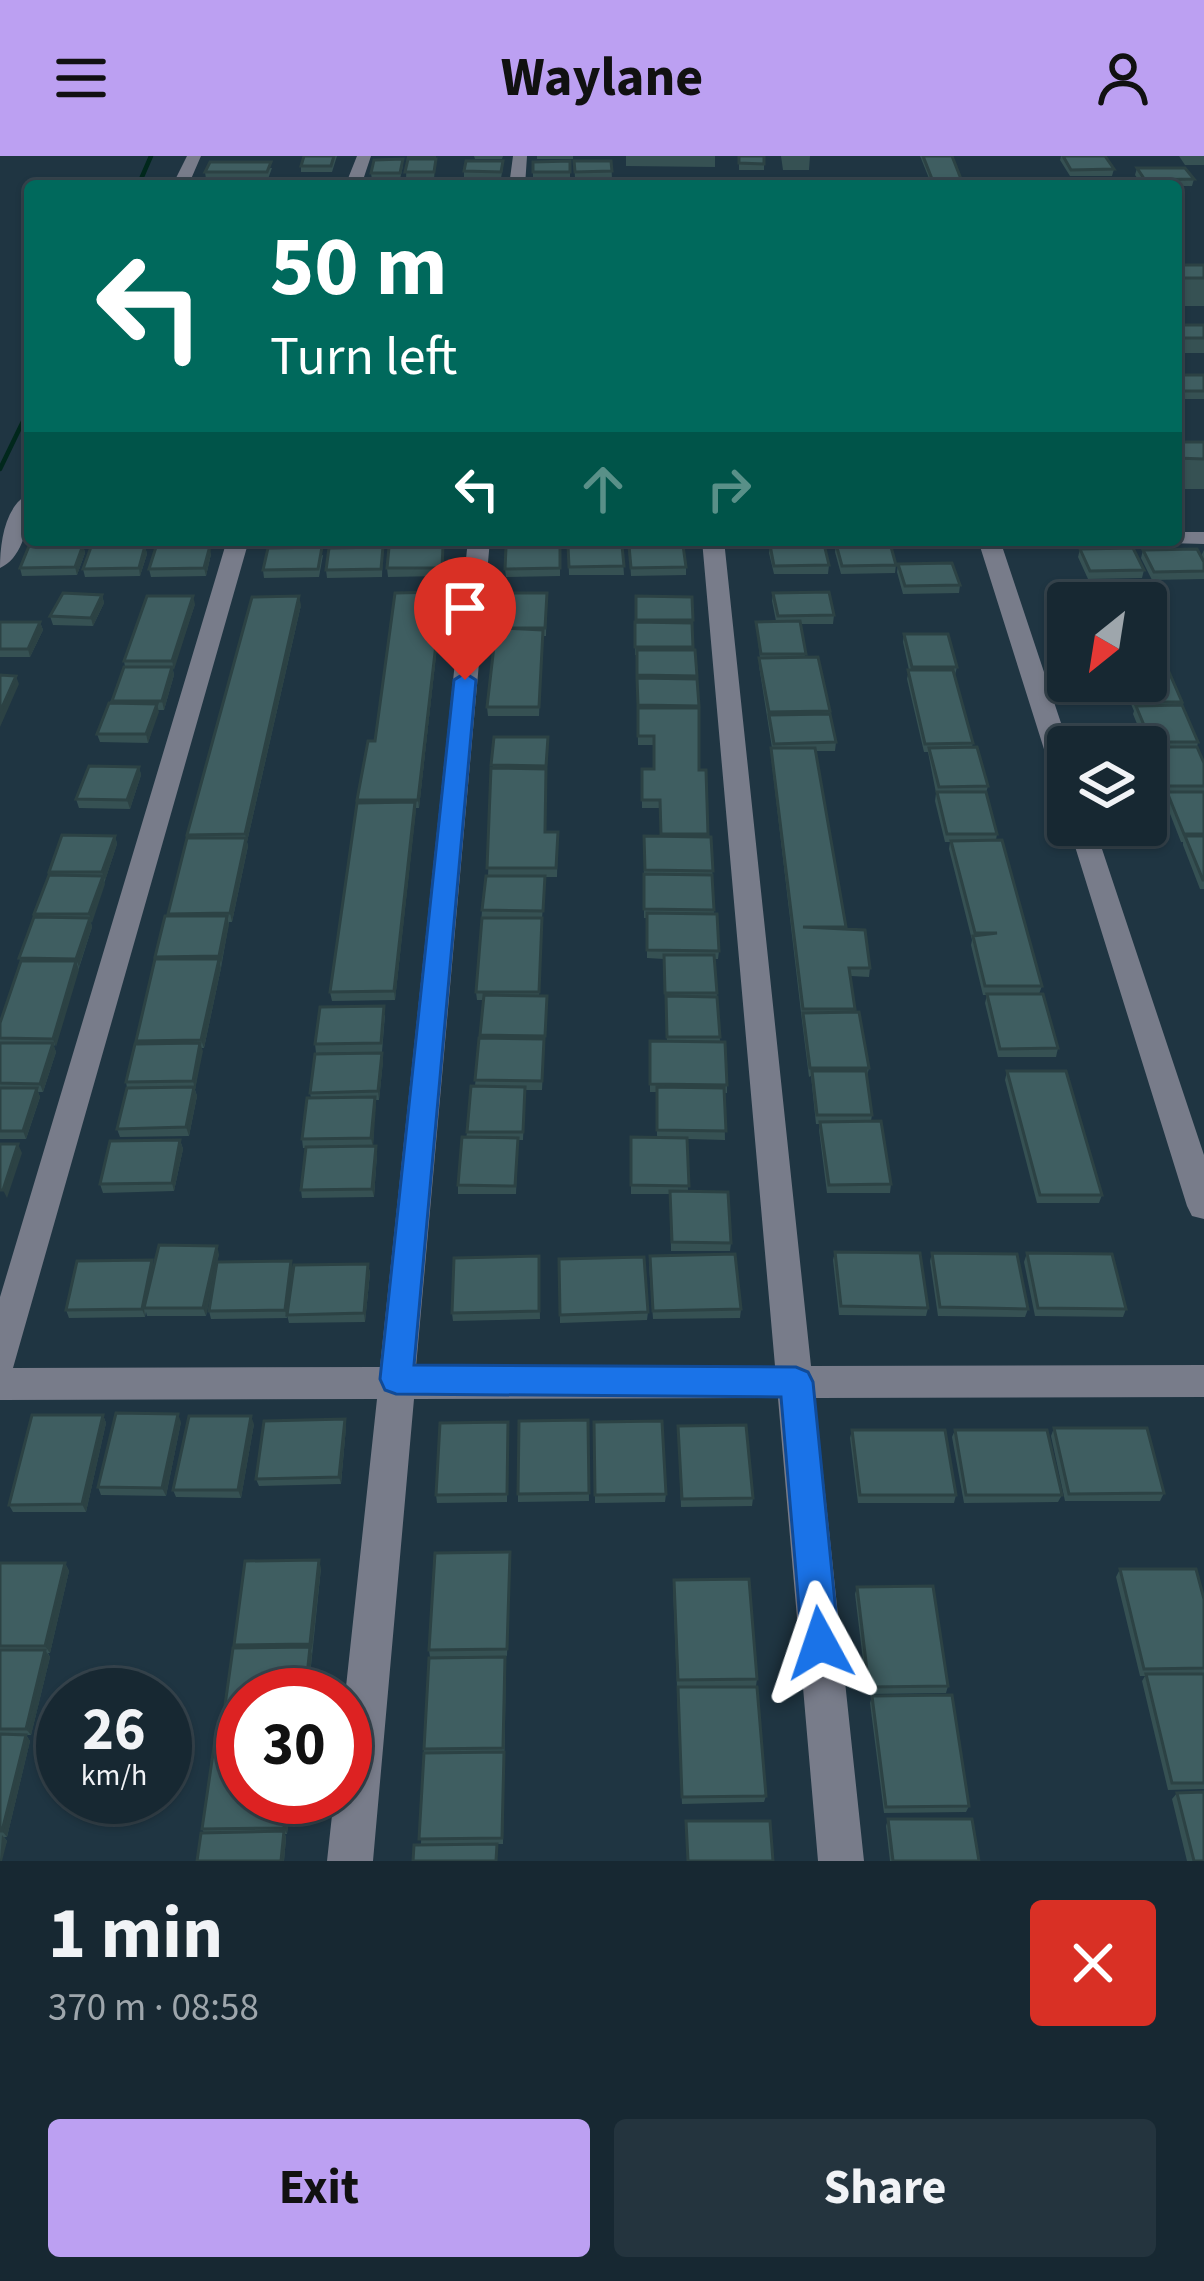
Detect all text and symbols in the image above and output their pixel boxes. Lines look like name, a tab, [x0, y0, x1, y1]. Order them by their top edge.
text: Waylane	[501, 40, 703, 117]
icon: menu	[48, 45, 114, 111]
icon: person	[1090, 45, 1156, 111]
text: 50 m	[270, 208, 448, 328]
icon: left	[72, 228, 228, 384]
text: Turn left	[270, 319, 457, 396]
icon: left	[444, 456, 510, 522]
icon: ahead	[570, 456, 636, 522]
icon: right	[696, 456, 762, 522]
pin	[414, 557, 516, 680]
icon: arrive	[432, 575, 498, 641]
north arrow	[1047, 582, 1167, 702]
map controls	[1047, 582, 1167, 846]
button: layers	[1047, 726, 1167, 846]
position arrow	[757, 1580, 883, 1706]
speed limit sign: 30	[216, 1668, 372, 1824]
text: 26	[82, 1688, 146, 1773]
text: km/h	[81, 1754, 147, 1797]
text: 1 min	[48, 1883, 223, 1986]
button: close	[1030, 1900, 1156, 2026]
text: 370 m · 08:58	[48, 1980, 259, 2036]
button: Exit	[48, 2119, 590, 2257]
button: Share	[614, 2119, 1156, 2257]

